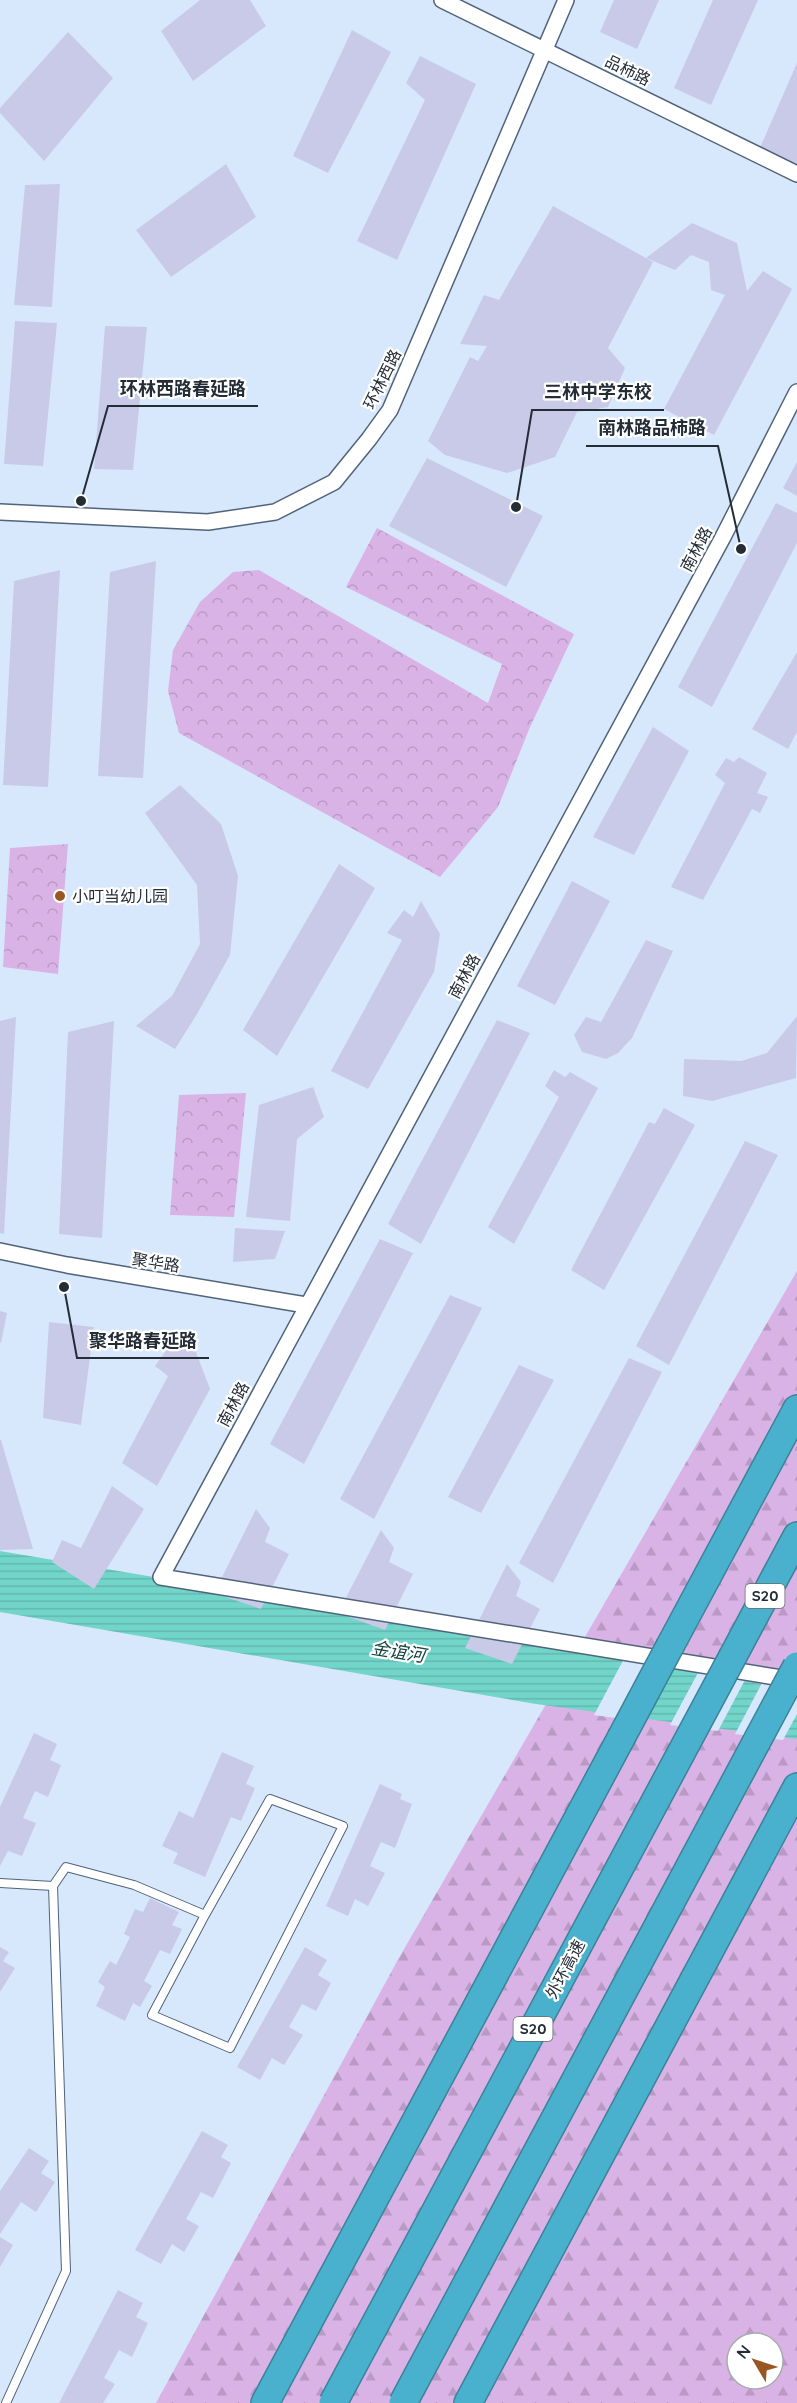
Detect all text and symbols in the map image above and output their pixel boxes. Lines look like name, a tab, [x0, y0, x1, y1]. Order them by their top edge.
street label: 品柿路	[602, 50, 654, 90]
street label: 环林西路	[359, 346, 405, 412]
callout: 环林西路春延路	[108, 370, 258, 406]
callout: 三林中学东校	[532, 374, 664, 410]
text: 环林西路春延路	[120, 377, 246, 400]
text: 三林中学东校	[544, 380, 652, 403]
callout: 南林路品柿路	[586, 410, 718, 446]
text: 南林路品柿路	[598, 416, 706, 439]
street label: 南林路	[676, 523, 716, 575]
place label: 小叮当幼儿园	[72, 886, 168, 906]
marker: 小叮当幼儿园	[53, 889, 67, 903]
street label: 南林路	[444, 950, 484, 1002]
street label: 聚华路	[131, 1248, 181, 1276]
callout: 聚华路春延路	[77, 1322, 209, 1358]
text: 聚华路春延路	[89, 1329, 197, 1352]
street label: 南林路	[213, 1378, 253, 1430]
road number: S20	[746, 1584, 784, 1608]
water label: 金谊河	[370, 1636, 430, 1668]
street label: 外环高速	[541, 1936, 589, 2002]
road number: S20	[514, 2017, 552, 2041]
north arrow	[725, 2331, 785, 2391]
text: N	[732, 2341, 755, 2362]

